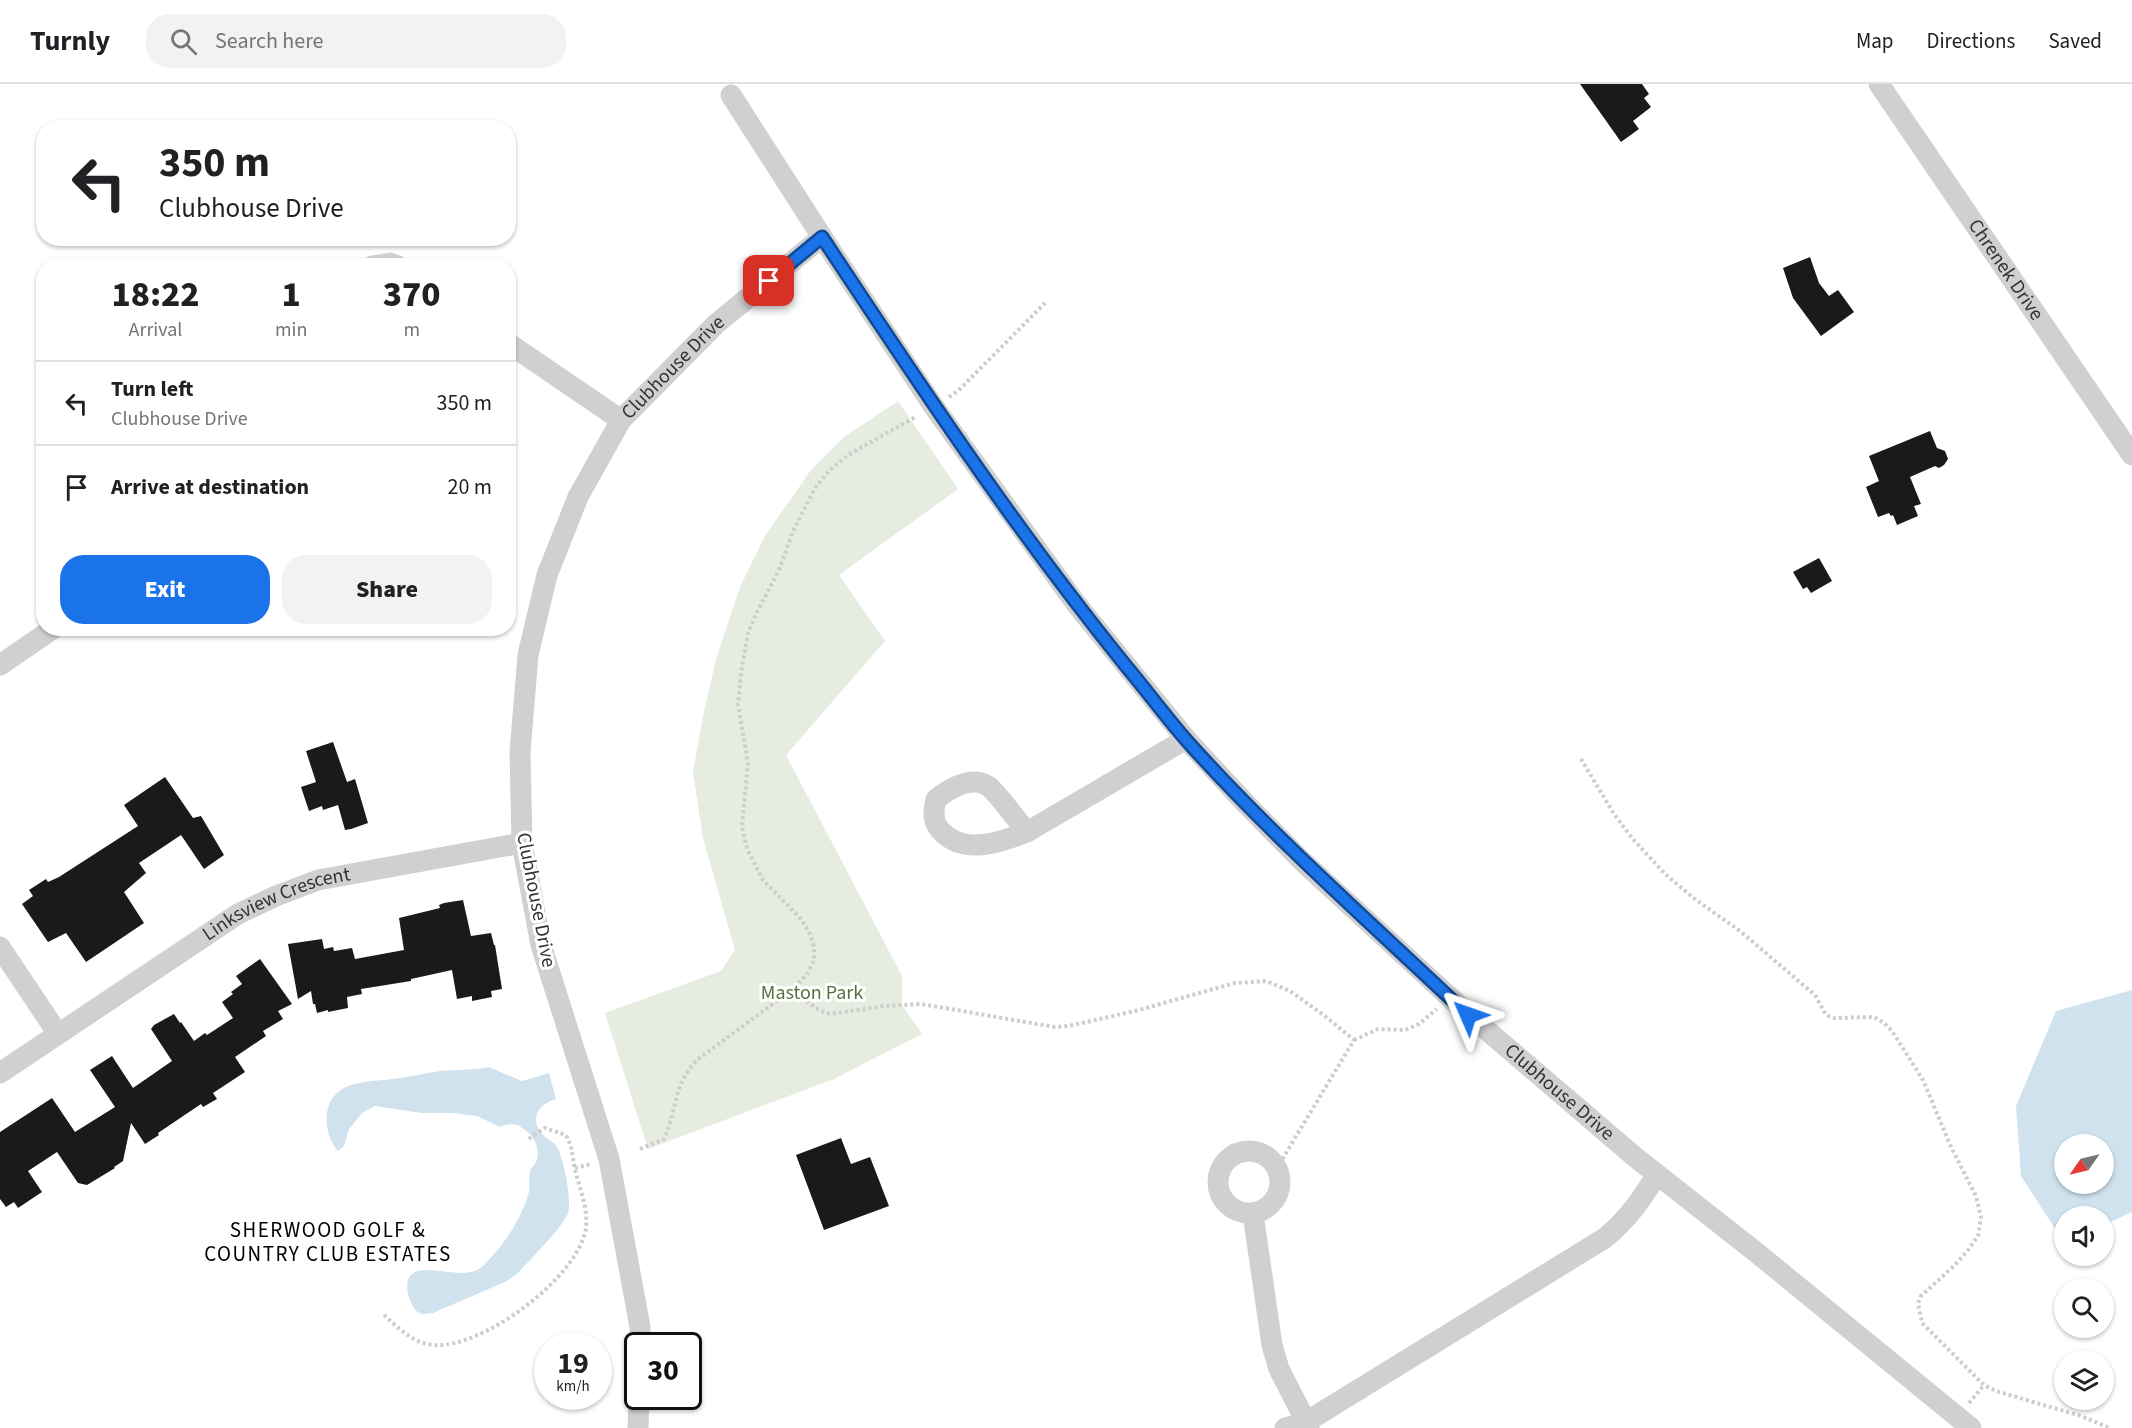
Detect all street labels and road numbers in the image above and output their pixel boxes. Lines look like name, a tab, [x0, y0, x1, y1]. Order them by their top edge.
street label: Chrenek Drive	[1961, 214, 2050, 326]
street label: Clubhouse Drive	[615, 308, 731, 426]
street label: Clubhouse Drive	[509, 830, 563, 970]
street label: Linksview Crescent	[197, 860, 353, 948]
street label: Clubhouse Drive	[1498, 1037, 1620, 1147]

